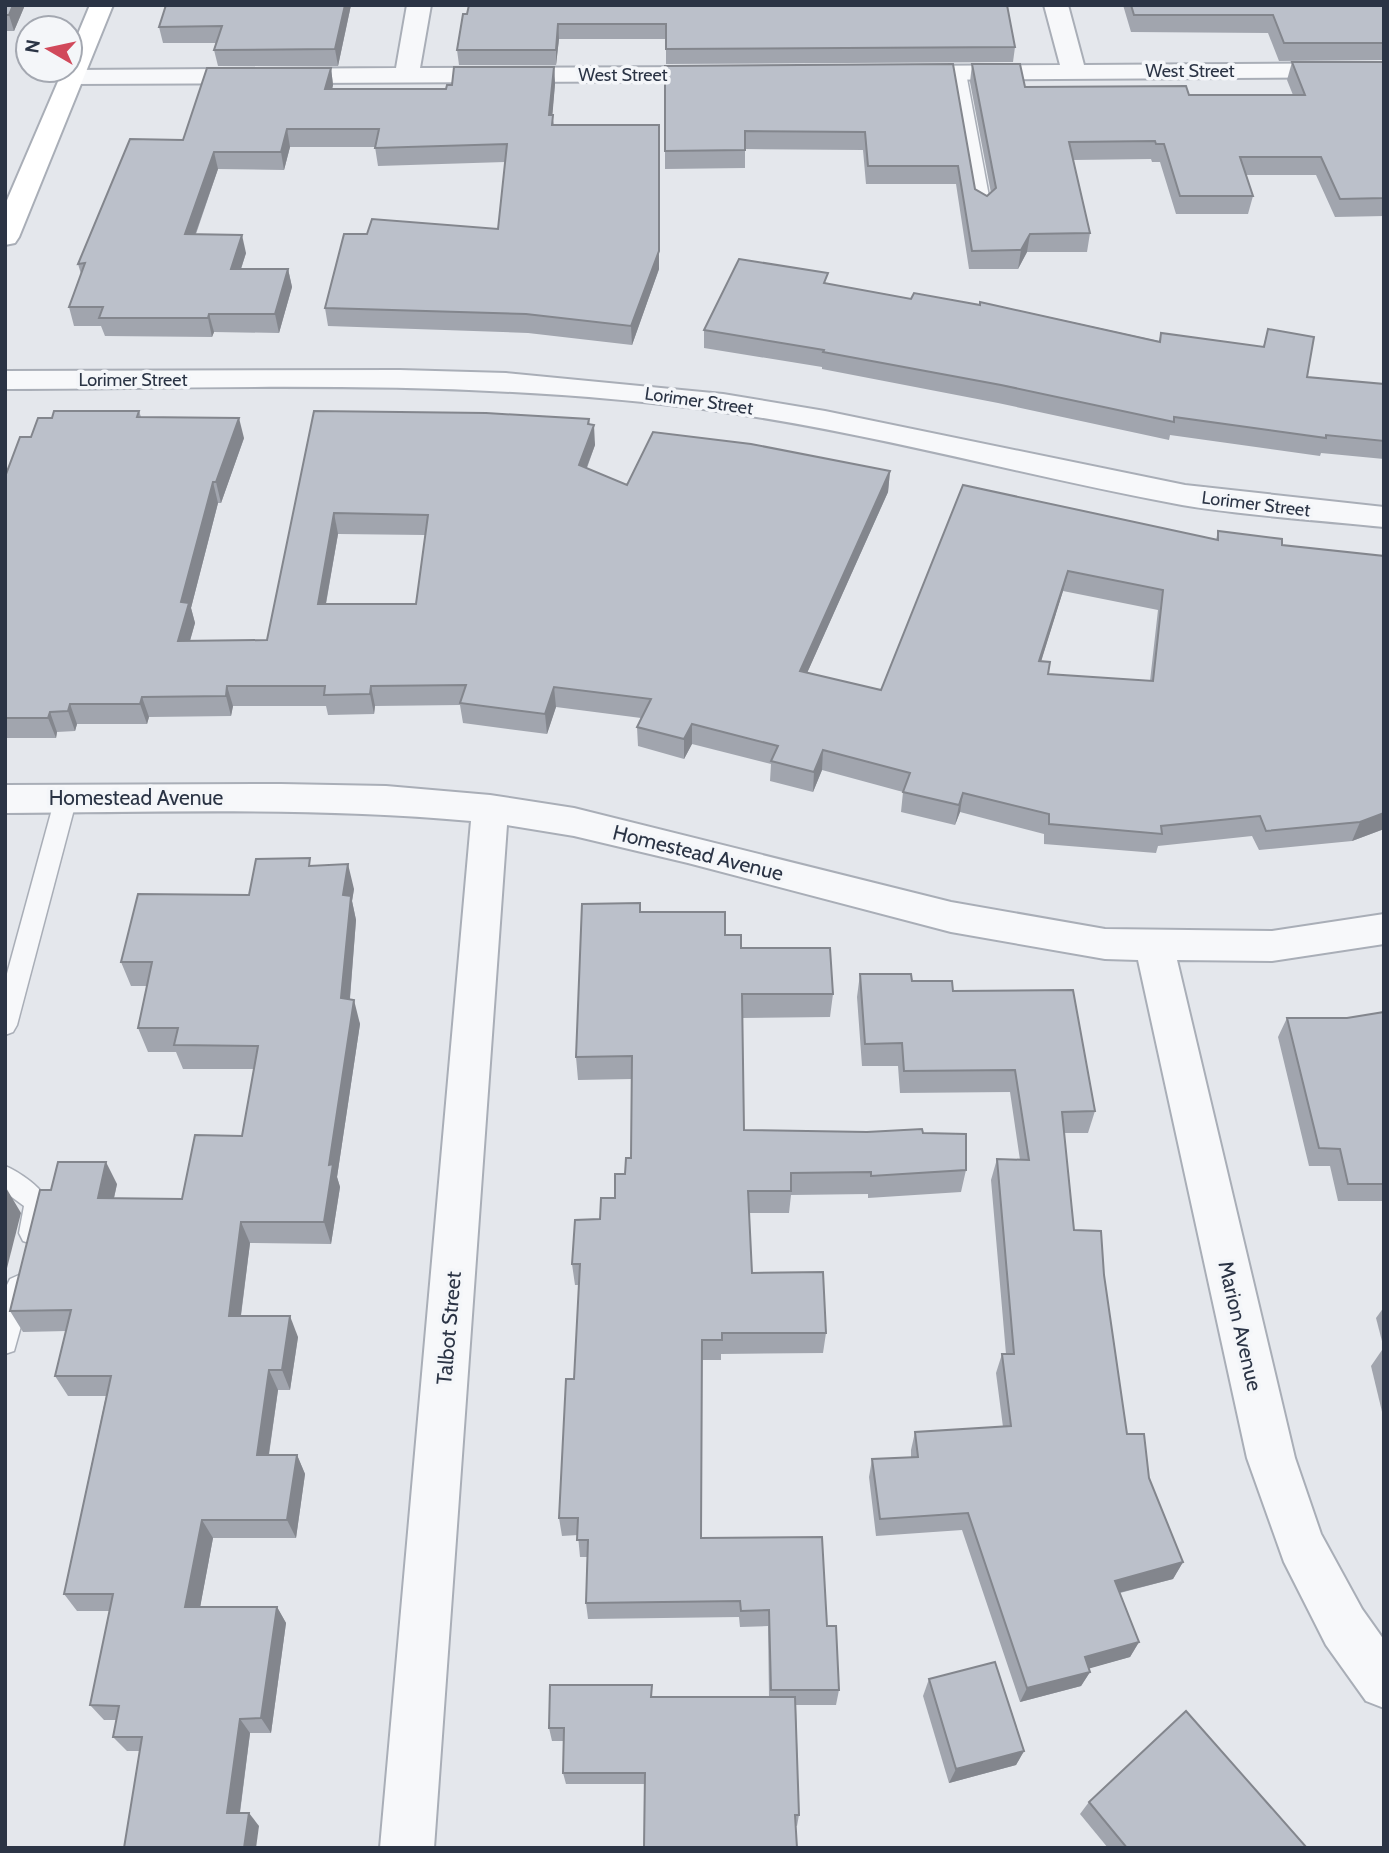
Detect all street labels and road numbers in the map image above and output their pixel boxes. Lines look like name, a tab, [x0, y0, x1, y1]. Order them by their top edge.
street label: West Street	[1145, 60, 1235, 82]
street label: West Street	[578, 64, 668, 86]
street label: Lorimer Street	[78, 369, 188, 391]
street label: Lorimer Street	[643, 383, 755, 419]
street label: Lorimer Street	[1200, 486, 1312, 522]
street label: Homestead Avenue	[49, 785, 224, 810]
street label: Homestead Avenue	[610, 819, 786, 886]
street label: Marion Avenue	[1213, 1258, 1268, 1394]
street label: Talbot Street	[431, 1270, 466, 1386]

